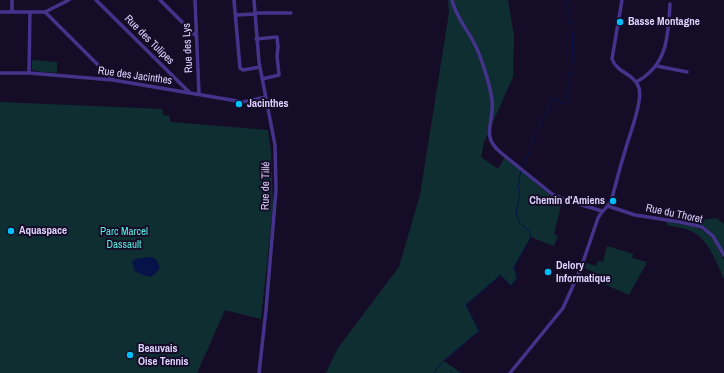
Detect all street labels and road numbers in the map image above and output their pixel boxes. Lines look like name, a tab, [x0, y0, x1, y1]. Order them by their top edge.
street label: Rue des Tulipes	[121, 12, 177, 68]
street label: Rue des Lys	[180, 23, 196, 73]
street label: Rue des Jacinthes	[97, 64, 173, 88]
street label: Rue de Tillé	[259, 162, 273, 210]
street label: Rue du Thoret	[644, 202, 704, 226]

